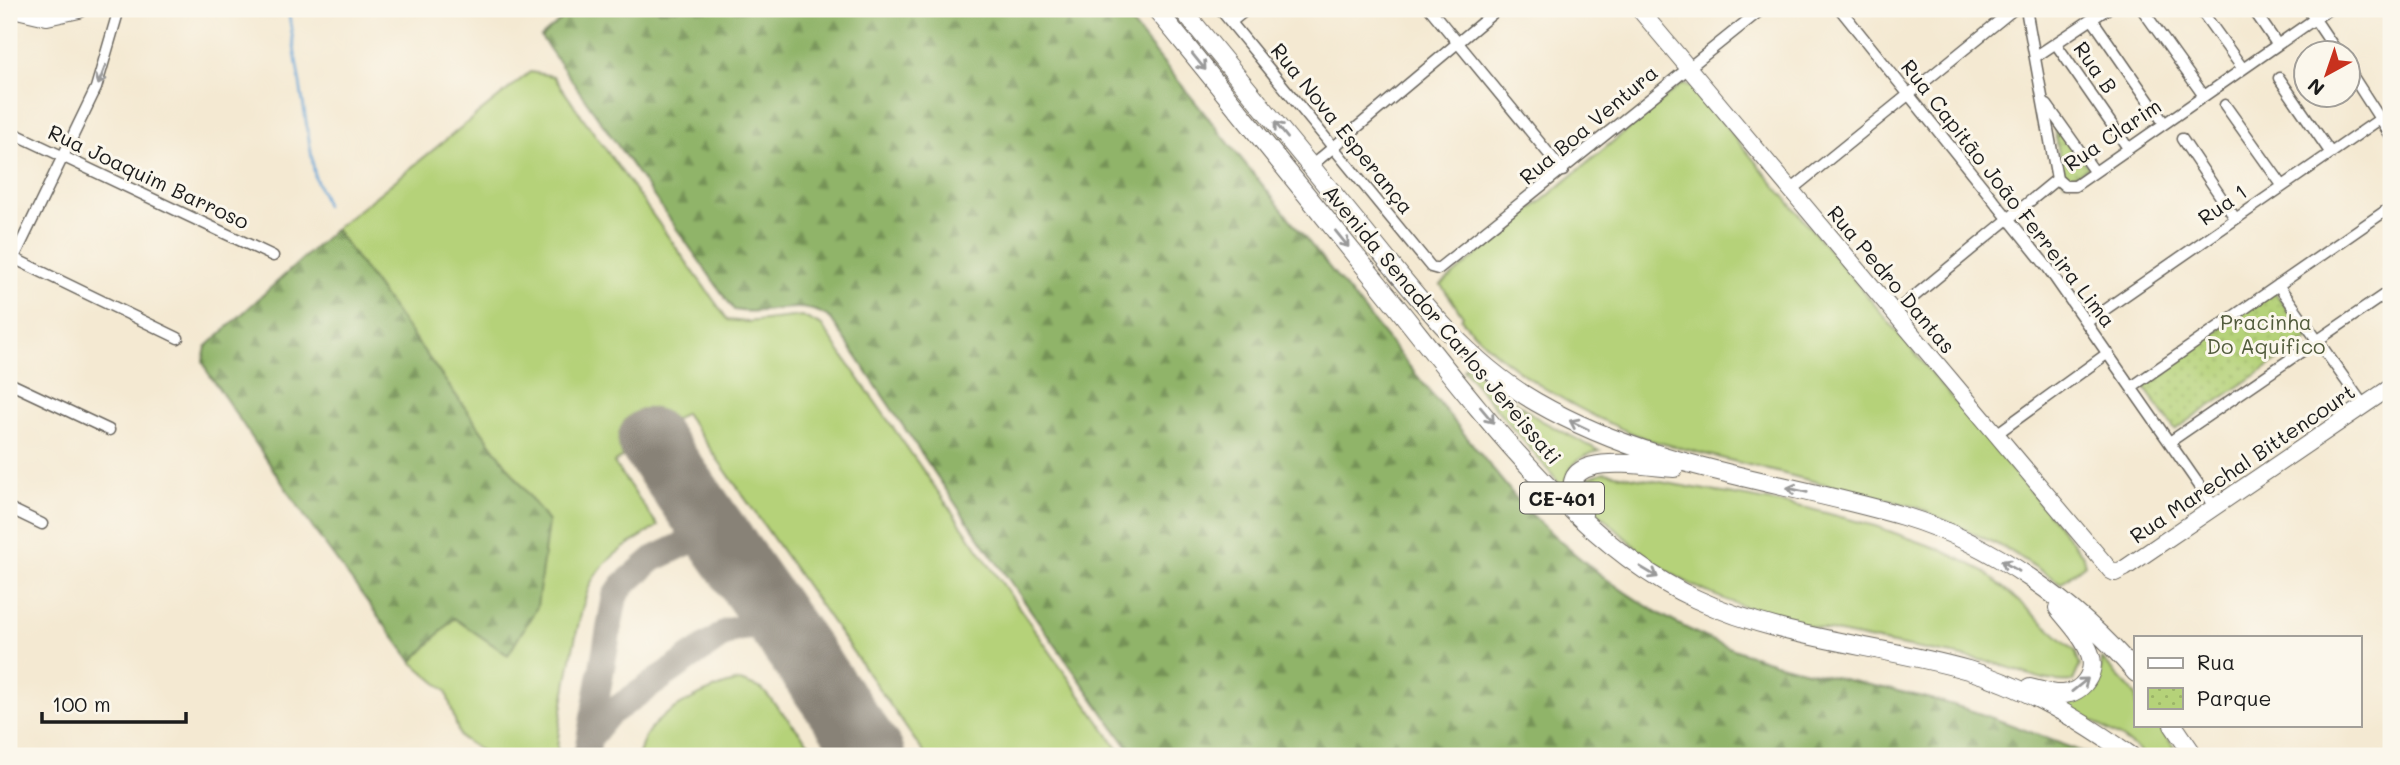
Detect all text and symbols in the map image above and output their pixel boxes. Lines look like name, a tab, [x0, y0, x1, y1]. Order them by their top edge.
street label: Rua B	[2068, 36, 2124, 98]
street label: Rua Nova Esperança	[1266, 37, 1420, 219]
north arrow	[2292, 38, 2362, 108]
one-way arrow	[1192, 52, 1207, 70]
street label: Rua Capitão João Ferreira Lima	[1896, 54, 2122, 332]
street label: Rua Boa Ventura	[1513, 58, 1663, 190]
one-way arrow	[94, 63, 107, 85]
text: N	[2302, 73, 2329, 102]
street label: Rua Clarim	[2058, 92, 2166, 176]
street label: Rua Joaquim Barroso	[44, 117, 254, 235]
one-way arrow	[1274, 122, 1289, 140]
street label: Rua 1	[2192, 177, 2252, 231]
street label: Avenida Senador Carlos Jereissati	[1318, 178, 1568, 470]
street label: Rua Pedro Dantas	[1822, 199, 1962, 359]
one-way arrow	[1334, 230, 1350, 248]
park label: Pracinha Do Aquifico	[2207, 308, 2325, 359]
street label: Rua Marechal Bittencourt	[2124, 377, 2360, 549]
one-way arrow	[1479, 405, 1494, 423]
one-way arrow	[1569, 418, 1590, 431]
road number: CE-401	[1520, 482, 1604, 513]
one-way arrow	[1786, 483, 1809, 497]
one-way arrow	[2000, 559, 2020, 573]
one-way arrow	[1639, 565, 1659, 579]
legend	[2134, 636, 2362, 726]
text: Rua	[2197, 648, 2235, 675]
one-way arrow	[2071, 677, 2089, 693]
scale bar	[42, 681, 186, 725]
text: Parque	[2197, 684, 2271, 711]
text: 100 m	[52, 690, 111, 717]

